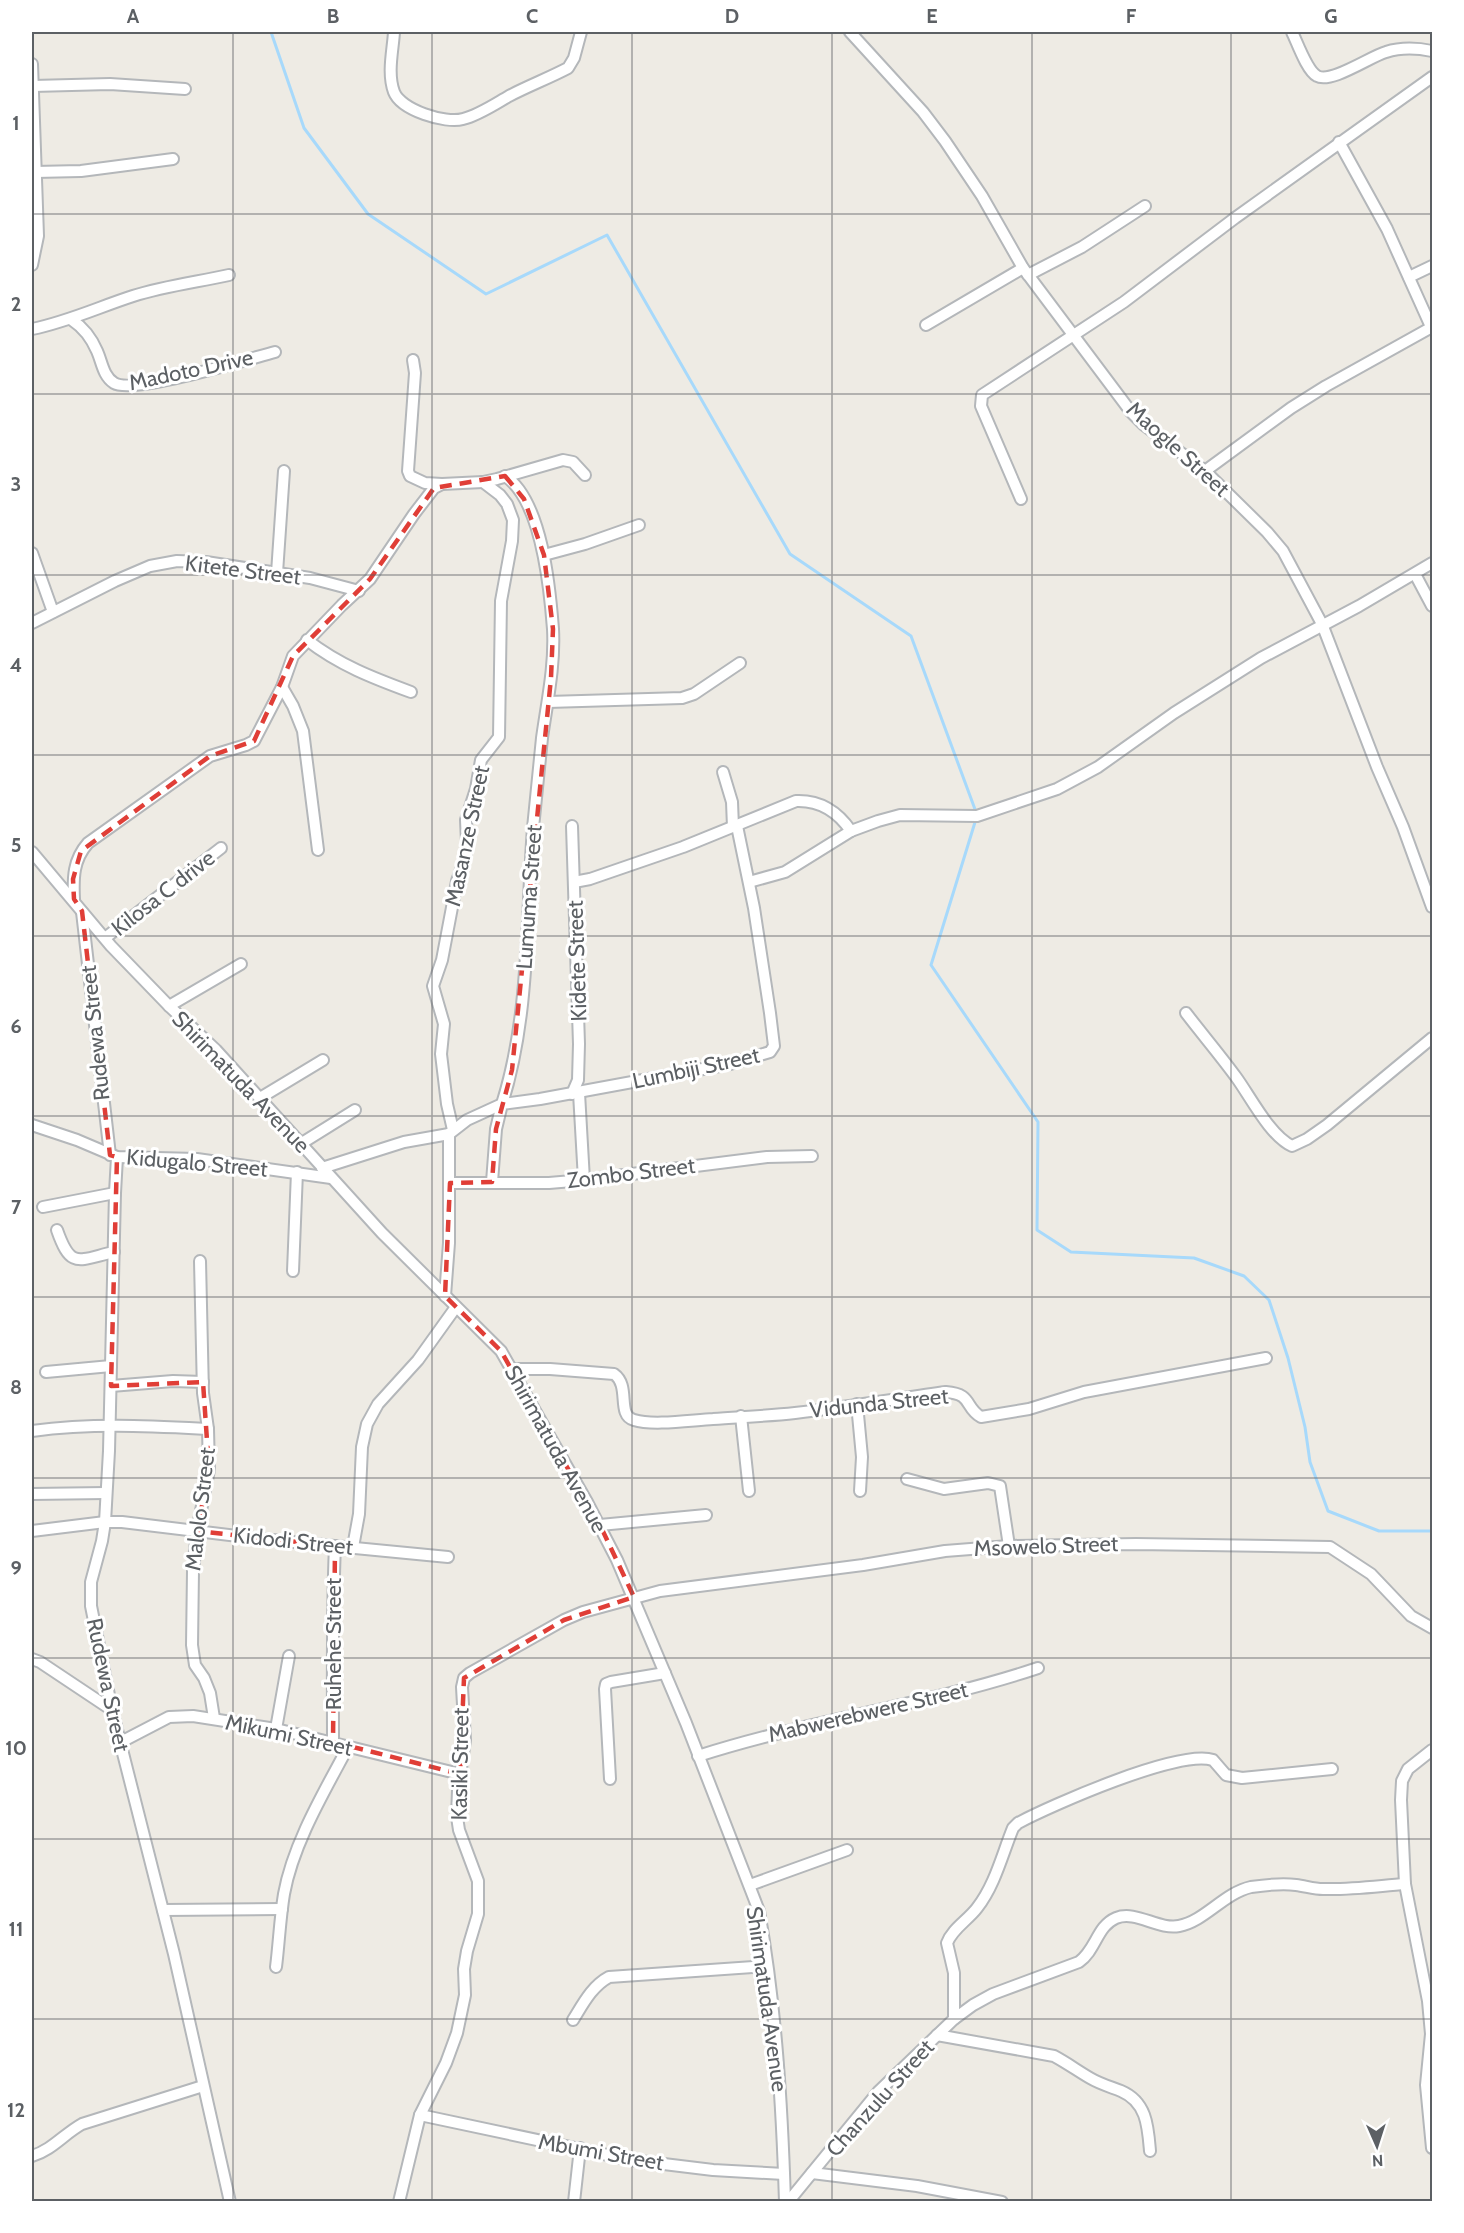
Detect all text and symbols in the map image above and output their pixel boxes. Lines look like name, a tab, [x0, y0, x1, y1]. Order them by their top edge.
text: A	[127, 4, 140, 28]
text: B	[327, 4, 339, 28]
text: C	[526, 4, 538, 28]
text: D	[725, 4, 739, 28]
text: E	[926, 4, 938, 28]
text: F	[1126, 4, 1137, 28]
text: G	[1324, 4, 1338, 28]
text: 1	[12, 111, 20, 135]
text: 2	[11, 292, 21, 316]
street label: Madoto Drive	[126, 344, 256, 396]
street label: Maogle Street	[1121, 396, 1235, 503]
text: 3	[11, 472, 21, 496]
street label: Kitete Street	[184, 550, 303, 591]
text: 4	[10, 653, 22, 677]
street label: Masanze Street	[439, 763, 495, 909]
street label: Lumuma Street	[510, 823, 548, 970]
text: 5	[11, 833, 21, 857]
street label: Kilosa C drive	[106, 844, 220, 942]
street label: Kidete Street	[561, 899, 593, 1022]
street label: Rudewa Street	[74, 963, 116, 1102]
street label: Shirimatuda Avenue	[166, 1005, 316, 1159]
text: 6	[10, 1014, 22, 1038]
street label: Lumbiji Street	[630, 1041, 763, 1095]
street label: Kidugalo Street	[125, 1143, 269, 1183]
street label: Zombo Street	[566, 1152, 697, 1194]
text: 7	[11, 1195, 22, 1219]
street label: Shirimatuda Avenue	[499, 1361, 613, 1537]
text: 8	[10, 1375, 22, 1399]
street label: Vidunda Street	[808, 1382, 950, 1424]
street label: Malolo Street	[179, 1445, 221, 1572]
street label: Kidodi Street	[232, 1521, 355, 1561]
street label: Msowelo Street	[973, 1530, 1119, 1562]
text: 9	[10, 1556, 22, 1580]
street label: Ruhehe Street	[320, 1577, 347, 1710]
street label: Rudewa Street	[81, 1616, 135, 1755]
street label: Mabwerebwere Street	[766, 1676, 971, 1748]
street label: Kasiki Street	[446, 1707, 474, 1821]
street label: Mikumi Street	[223, 1708, 356, 1762]
text: 10	[5, 1736, 27, 1760]
street label: Shirimatuda Avenue	[741, 1905, 793, 2093]
text: 11	[9, 1917, 23, 1941]
street label: Chanzulu Street	[820, 2033, 940, 2162]
text: 12	[7, 2098, 25, 2122]
north arrow	[1347, 2116, 1407, 2176]
street label: Mbumi Street	[536, 2128, 666, 2176]
text: N	[1372, 2151, 1384, 2170]

